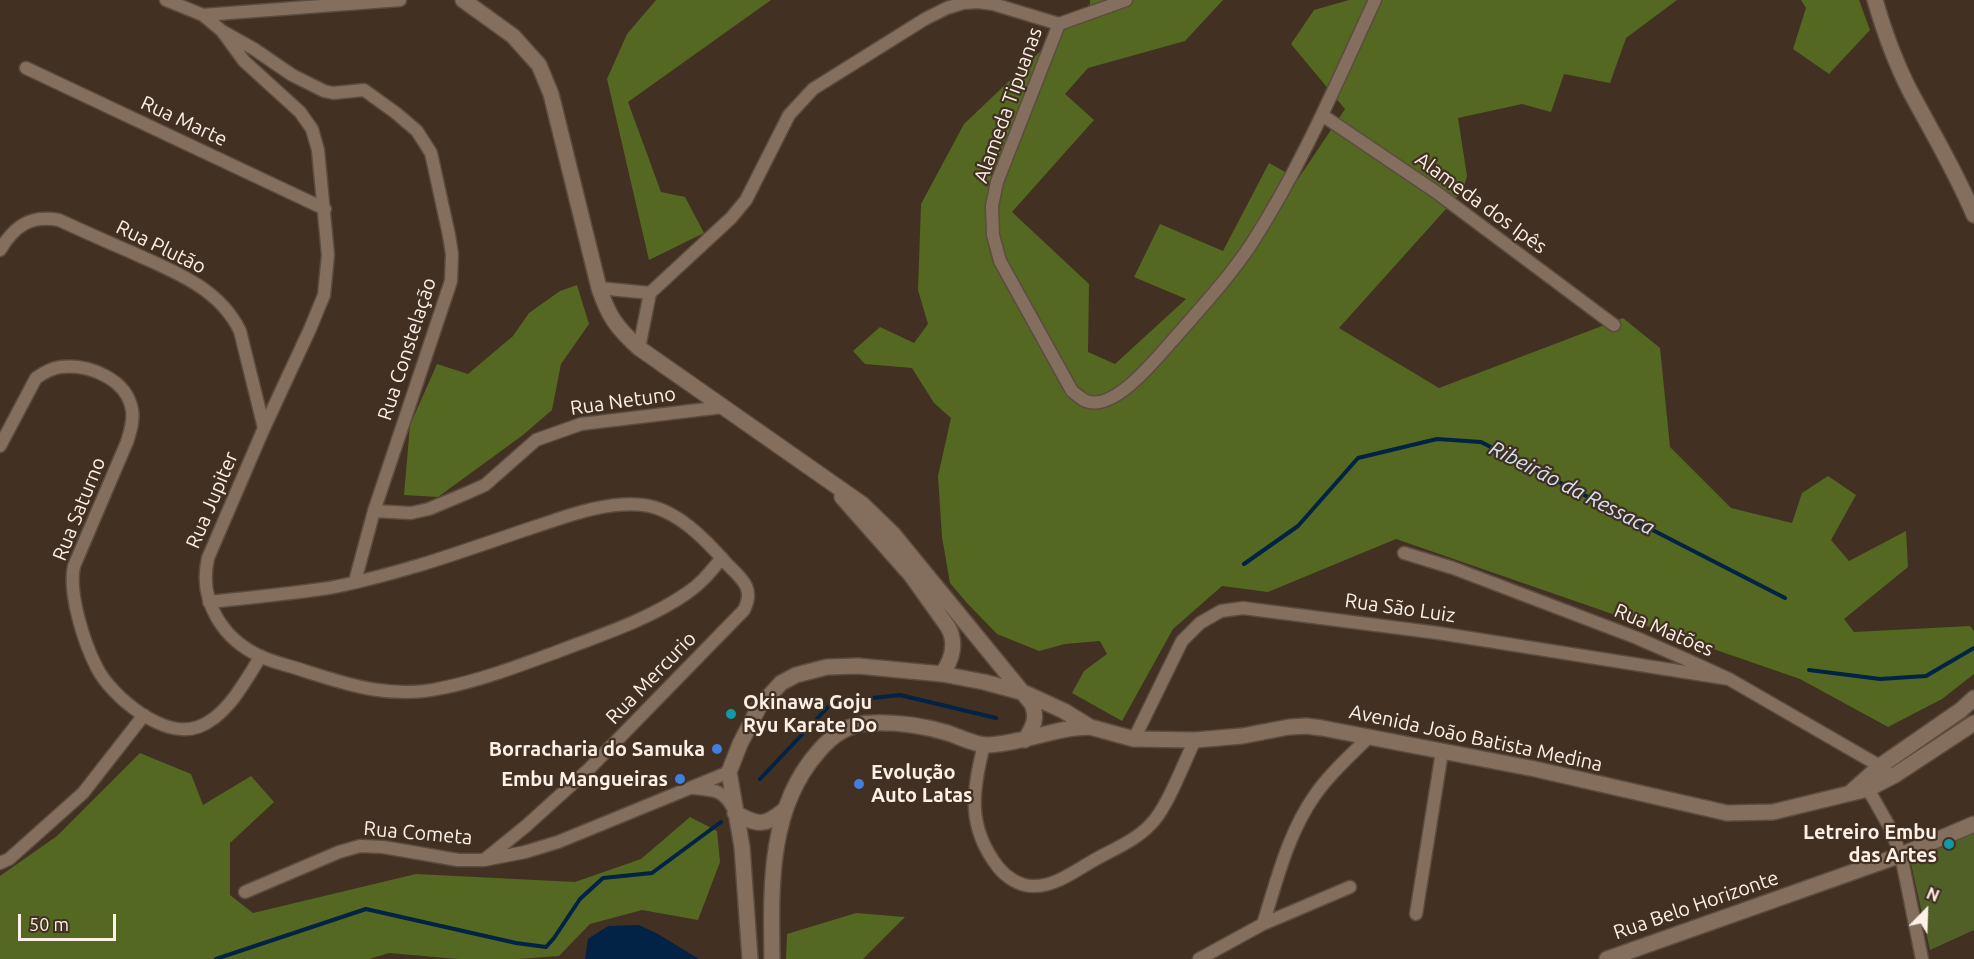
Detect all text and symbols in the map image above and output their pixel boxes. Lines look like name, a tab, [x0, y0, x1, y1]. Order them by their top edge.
street label: Alameda Tipuanas	[969, 24, 1047, 186]
street label: Rua Marte	[137, 91, 231, 151]
street label: Alameda dos Ipês	[1411, 147, 1551, 259]
street label: Rua Plutão	[112, 215, 210, 279]
street label: Rua Constelação	[373, 275, 441, 423]
street label: Rua Netuno	[569, 382, 677, 420]
water label: Ribeirão da Ressaca	[1485, 436, 1659, 540]
street label: Rua Jupiter	[181, 448, 243, 552]
street label: Rua Saturno	[47, 454, 111, 564]
street label: Rua São Luiz	[1343, 588, 1457, 628]
street label: Rua Matões	[1611, 598, 1717, 662]
street label: Rua Mercurio	[601, 627, 701, 729]
place label: Okinawa Goju Ryu Karate Do	[743, 690, 877, 737]
street label: Avenida João Batista Medina	[1347, 699, 1605, 777]
marker: Okinawa Goju Ryu Karate Do	[724, 707, 738, 721]
place label: Borracharia do Samuka	[489, 737, 705, 761]
marker: Borracharia do Samuka	[710, 742, 724, 756]
place label: Evolução Auto Latas	[871, 760, 973, 807]
place label: Embu Mangueiras	[501, 767, 668, 791]
marker: Embu Mangueiras	[673, 772, 687, 786]
marker: Evolução Auto Latas	[852, 777, 866, 791]
street label: Rua Cometa	[363, 816, 473, 850]
place label: Letreiro Embu das Artes	[1803, 820, 1937, 867]
marker: Letreiro Embu das Artes	[1942, 837, 1956, 851]
street label: Rua Belo Horizonte	[1610, 865, 1782, 945]
north arrow	[1896, 881, 1956, 941]
text: N	[1924, 884, 1942, 905]
scale bar	[21, 902, 118, 940]
text: 50 m	[29, 914, 69, 934]

